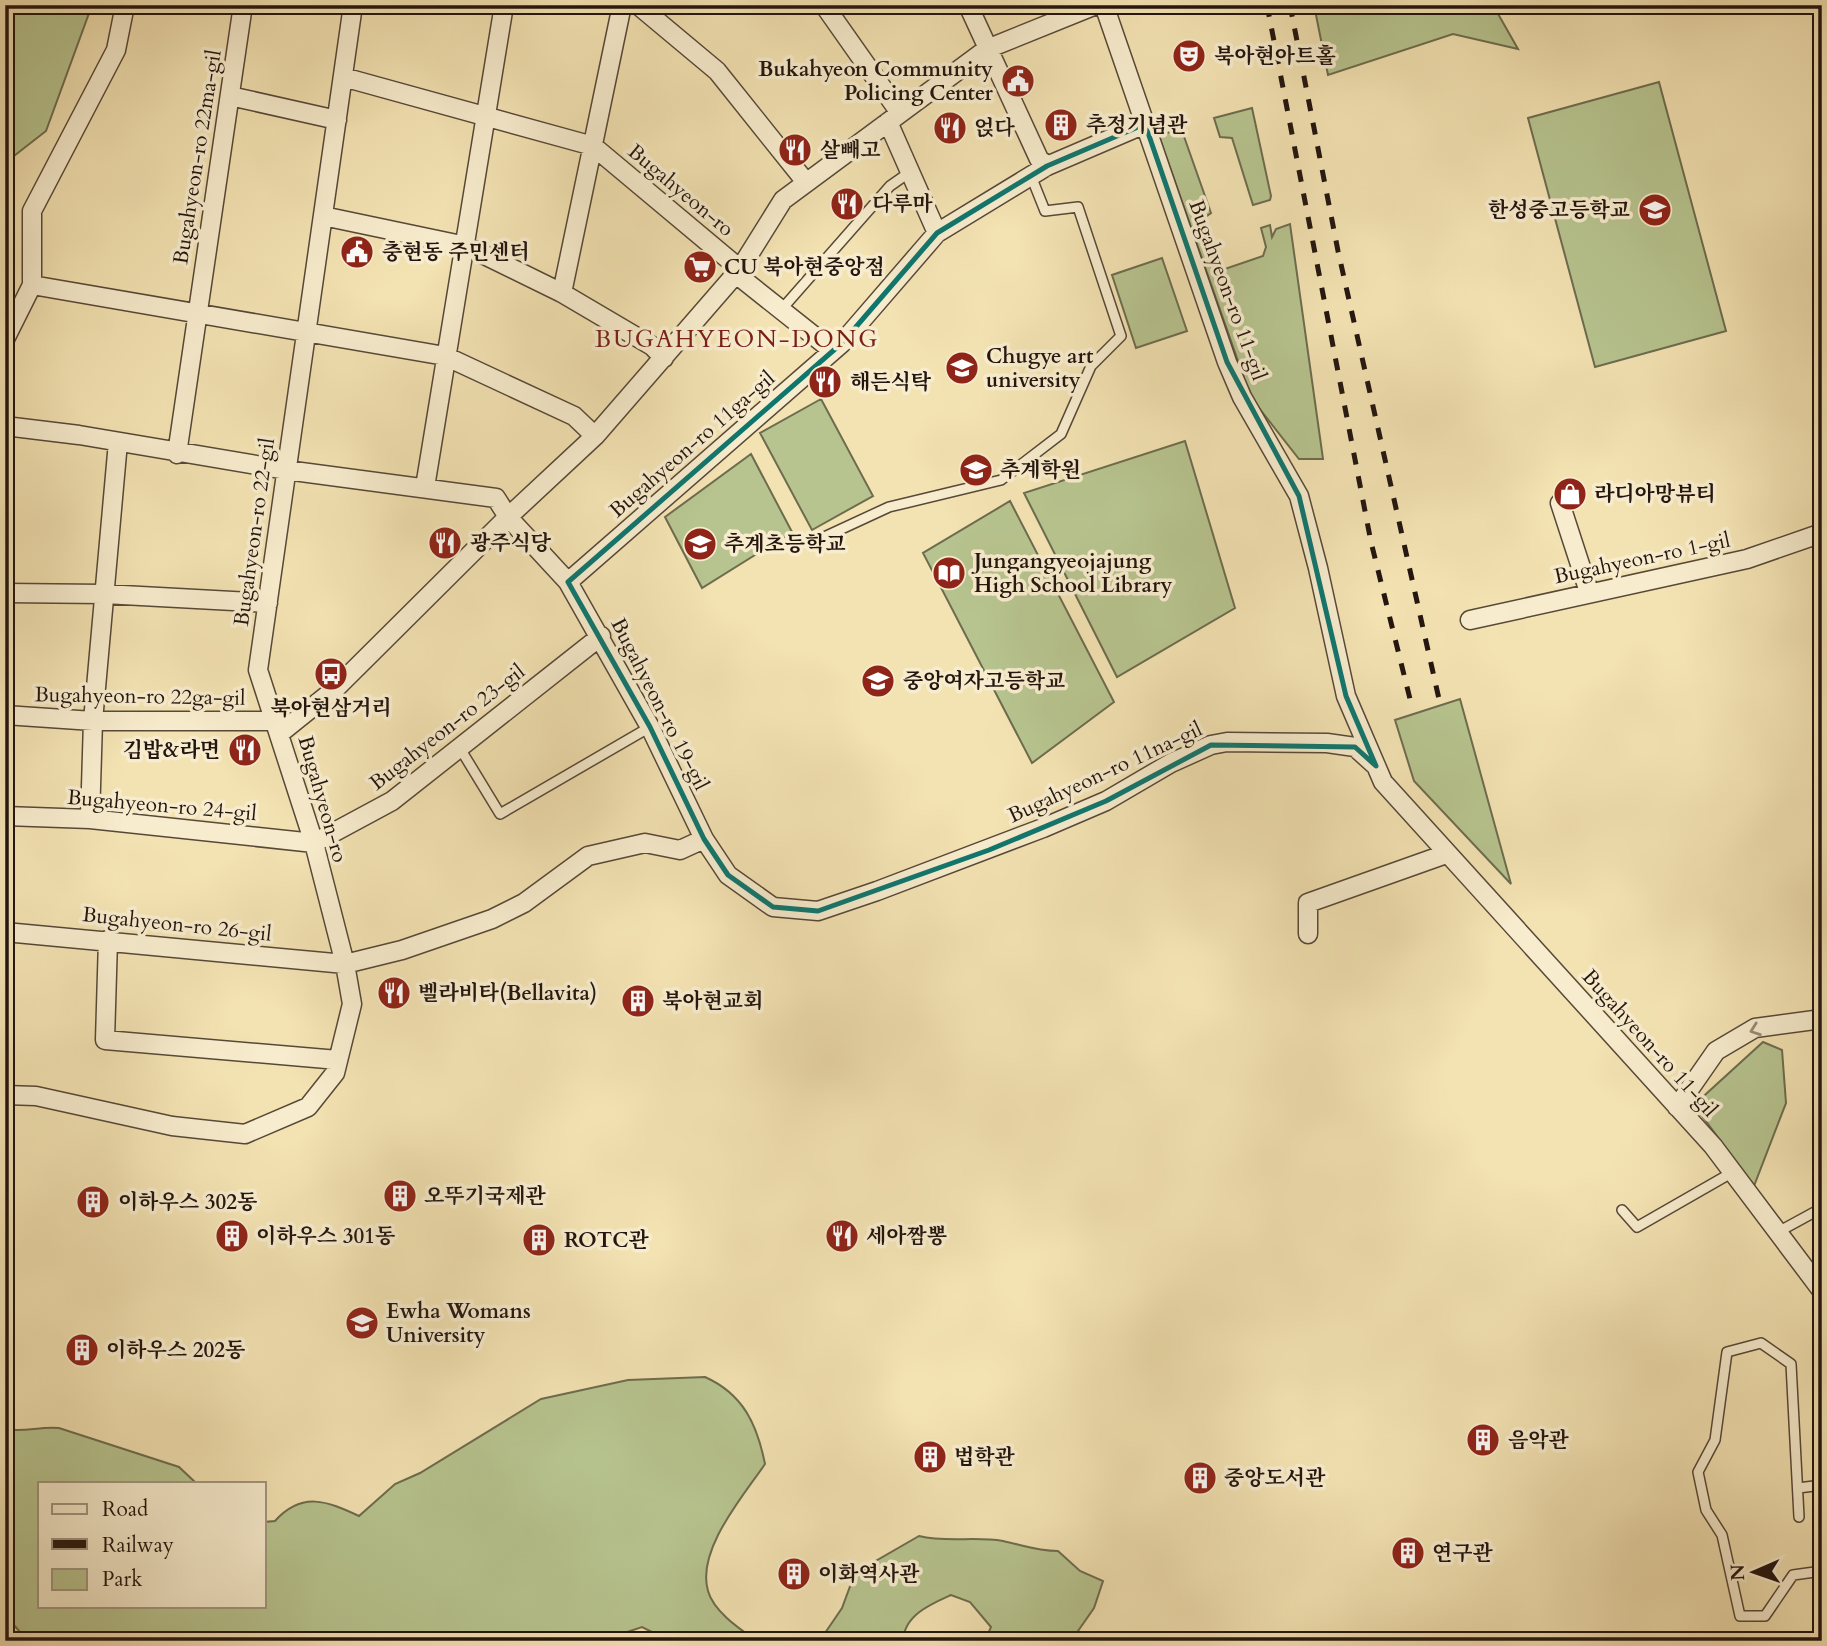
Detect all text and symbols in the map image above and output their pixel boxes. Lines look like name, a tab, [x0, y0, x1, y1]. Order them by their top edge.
theatre icon: 북아현아트홀	[1170, 37, 1208, 75]
place label: 북아현아트홀	[1214, 42, 1336, 71]
street label: Bugahyeon-ro 22ma-gil	[166, 48, 229, 266]
place label: Bukahyeon Community Policing Center	[758, 55, 994, 108]
public building icon: Bukahyeon Community Policing Center	[999, 62, 1037, 100]
building icon: 추정기념관	[1042, 106, 1080, 144]
restaurant icon: 얹다	[931, 109, 969, 147]
place label: 추정기념관	[1086, 111, 1188, 140]
place label: 얹다	[974, 114, 1015, 143]
restaurant icon: 살빼고	[776, 131, 814, 169]
place label: 살빼고	[820, 136, 881, 165]
street label: Bugahyeon-ro	[621, 137, 740, 243]
restaurant icon: 다루마	[828, 185, 866, 223]
place label: 다루마	[872, 190, 934, 219]
school or university icon: 한성중고등학교	[1636, 191, 1674, 229]
street label: Bugahyeon-ro 11-gil	[1181, 196, 1274, 384]
place label: 한성중고등학교	[1488, 196, 1630, 225]
public building icon: 충현동 주민센터	[338, 233, 376, 271]
place label: 충현동 주민센터	[382, 238, 530, 267]
supermarket icon: CU 북아현중앙점	[681, 248, 719, 286]
place label: CU 북아현중앙점	[724, 253, 885, 282]
district label: BUGAHYEON-DONG	[595, 323, 879, 356]
place label: Chugye art university	[986, 342, 1094, 395]
school or university icon: Chugye art university	[943, 349, 981, 387]
restaurant icon: 해든식탁	[806, 363, 844, 401]
street label: Bugahyeon-ro 11ga-gil	[603, 364, 781, 524]
place label: 해든식탁	[850, 368, 932, 397]
street label: Bugahyeon-ro 22-gil	[227, 436, 282, 628]
school or university icon: 추계학원	[957, 451, 995, 489]
place label: 추계학원	[1000, 456, 1081, 485]
shop icon: 라디아망뷰티	[1551, 475, 1589, 513]
place label: 라디아망뷰티	[1594, 480, 1716, 509]
restaurant icon: 광주식당	[426, 524, 464, 562]
school or university icon: 추계초등학교	[681, 525, 719, 563]
street label: Bugahyeon-ro 1-gil	[1551, 526, 1733, 591]
place label: 광주식당	[470, 529, 552, 558]
place label: 추계초등학교	[724, 530, 846, 559]
place label: Jungangyeojajung High School Library	[971, 547, 1172, 600]
library icon: Jungangyeojajung High School Library	[930, 554, 968, 592]
street label: Bugahyeon-ro 19-gil	[604, 613, 716, 795]
bus stop icon: 북아현삼거리	[312, 655, 350, 693]
street label: Bugahyeon-ro 23-gil	[364, 657, 531, 797]
school or university icon: 중앙여자고등학교	[859, 662, 897, 700]
place label: 중앙여자고등학교	[903, 667, 1065, 696]
street label: Bugahyeon-ro 22ga-gil	[34, 680, 246, 713]
place label: 북아현삼거리	[270, 694, 392, 723]
street label: Bugahyeon-ro 11na-gil	[1003, 715, 1207, 830]
restaurant icon: 김밥&라면	[226, 731, 264, 769]
street label: Bugahyeon-ro	[291, 732, 354, 866]
place label: 김밥&라면	[123, 736, 220, 765]
street label: Bugahyeon-ro 24-gil	[66, 783, 258, 828]
street label: Bugahyeon-ro 26-gil	[81, 900, 273, 949]
street label: Bugahyeon-ro 11-gil	[1575, 963, 1724, 1124]
restaurant icon: 벨라비타(Bellavita)	[375, 974, 413, 1012]
place label: 벨라비타(Bellavita)	[418, 979, 597, 1008]
building icon: 북아현교회	[619, 982, 657, 1020]
place label: 북아현교회	[662, 987, 763, 1016]
one-way arrow	[1749, 1022, 1762, 1036]
building icon: 오뚜기국제관	[381, 1177, 419, 1215]
place label: 오뚜기국제관	[424, 1182, 546, 1211]
building icon: 이하우스 302동	[74, 1183, 112, 1221]
place label: 이하우스 302동	[118, 1188, 257, 1217]
building icon: 이하우스 301동	[213, 1217, 251, 1255]
restaurant icon: 세아짬뽕	[823, 1217, 861, 1255]
building icon: ROTC관	[520, 1221, 558, 1259]
place label: 이하우스 301동	[256, 1222, 395, 1251]
place label: 세아짬뽕	[866, 1222, 947, 1251]
place label: ROTC관	[564, 1226, 649, 1255]
place label: Ewha Womans University	[386, 1297, 531, 1350]
school or university icon: Ewha Womans University	[343, 1304, 381, 1342]
building icon: 이하우스 202동	[63, 1331, 101, 1369]
place label: 이하우스 202동	[106, 1336, 245, 1365]
building icon: 음악관	[1464, 1421, 1502, 1459]
place label: 음악관	[1508, 1426, 1570, 1455]
building icon: 법학관	[911, 1438, 949, 1476]
place label: 법학관	[954, 1443, 1016, 1472]
building icon: 중앙도서관	[1181, 1459, 1219, 1497]
place label: 중앙도서관	[1224, 1464, 1326, 1493]
legend	[38, 1482, 266, 1608]
text: Road	[102, 1495, 148, 1524]
text: Railway	[102, 1531, 174, 1560]
building icon: 연구관	[1389, 1534, 1427, 1572]
north arrow	[1718, 1538, 1788, 1608]
place label: 연구관	[1432, 1539, 1494, 1568]
building icon: 이화역사관	[775, 1555, 813, 1593]
place label: 이화역사관	[818, 1560, 920, 1589]
text: N	[1725, 1563, 1751, 1581]
text: Park	[102, 1565, 143, 1594]

